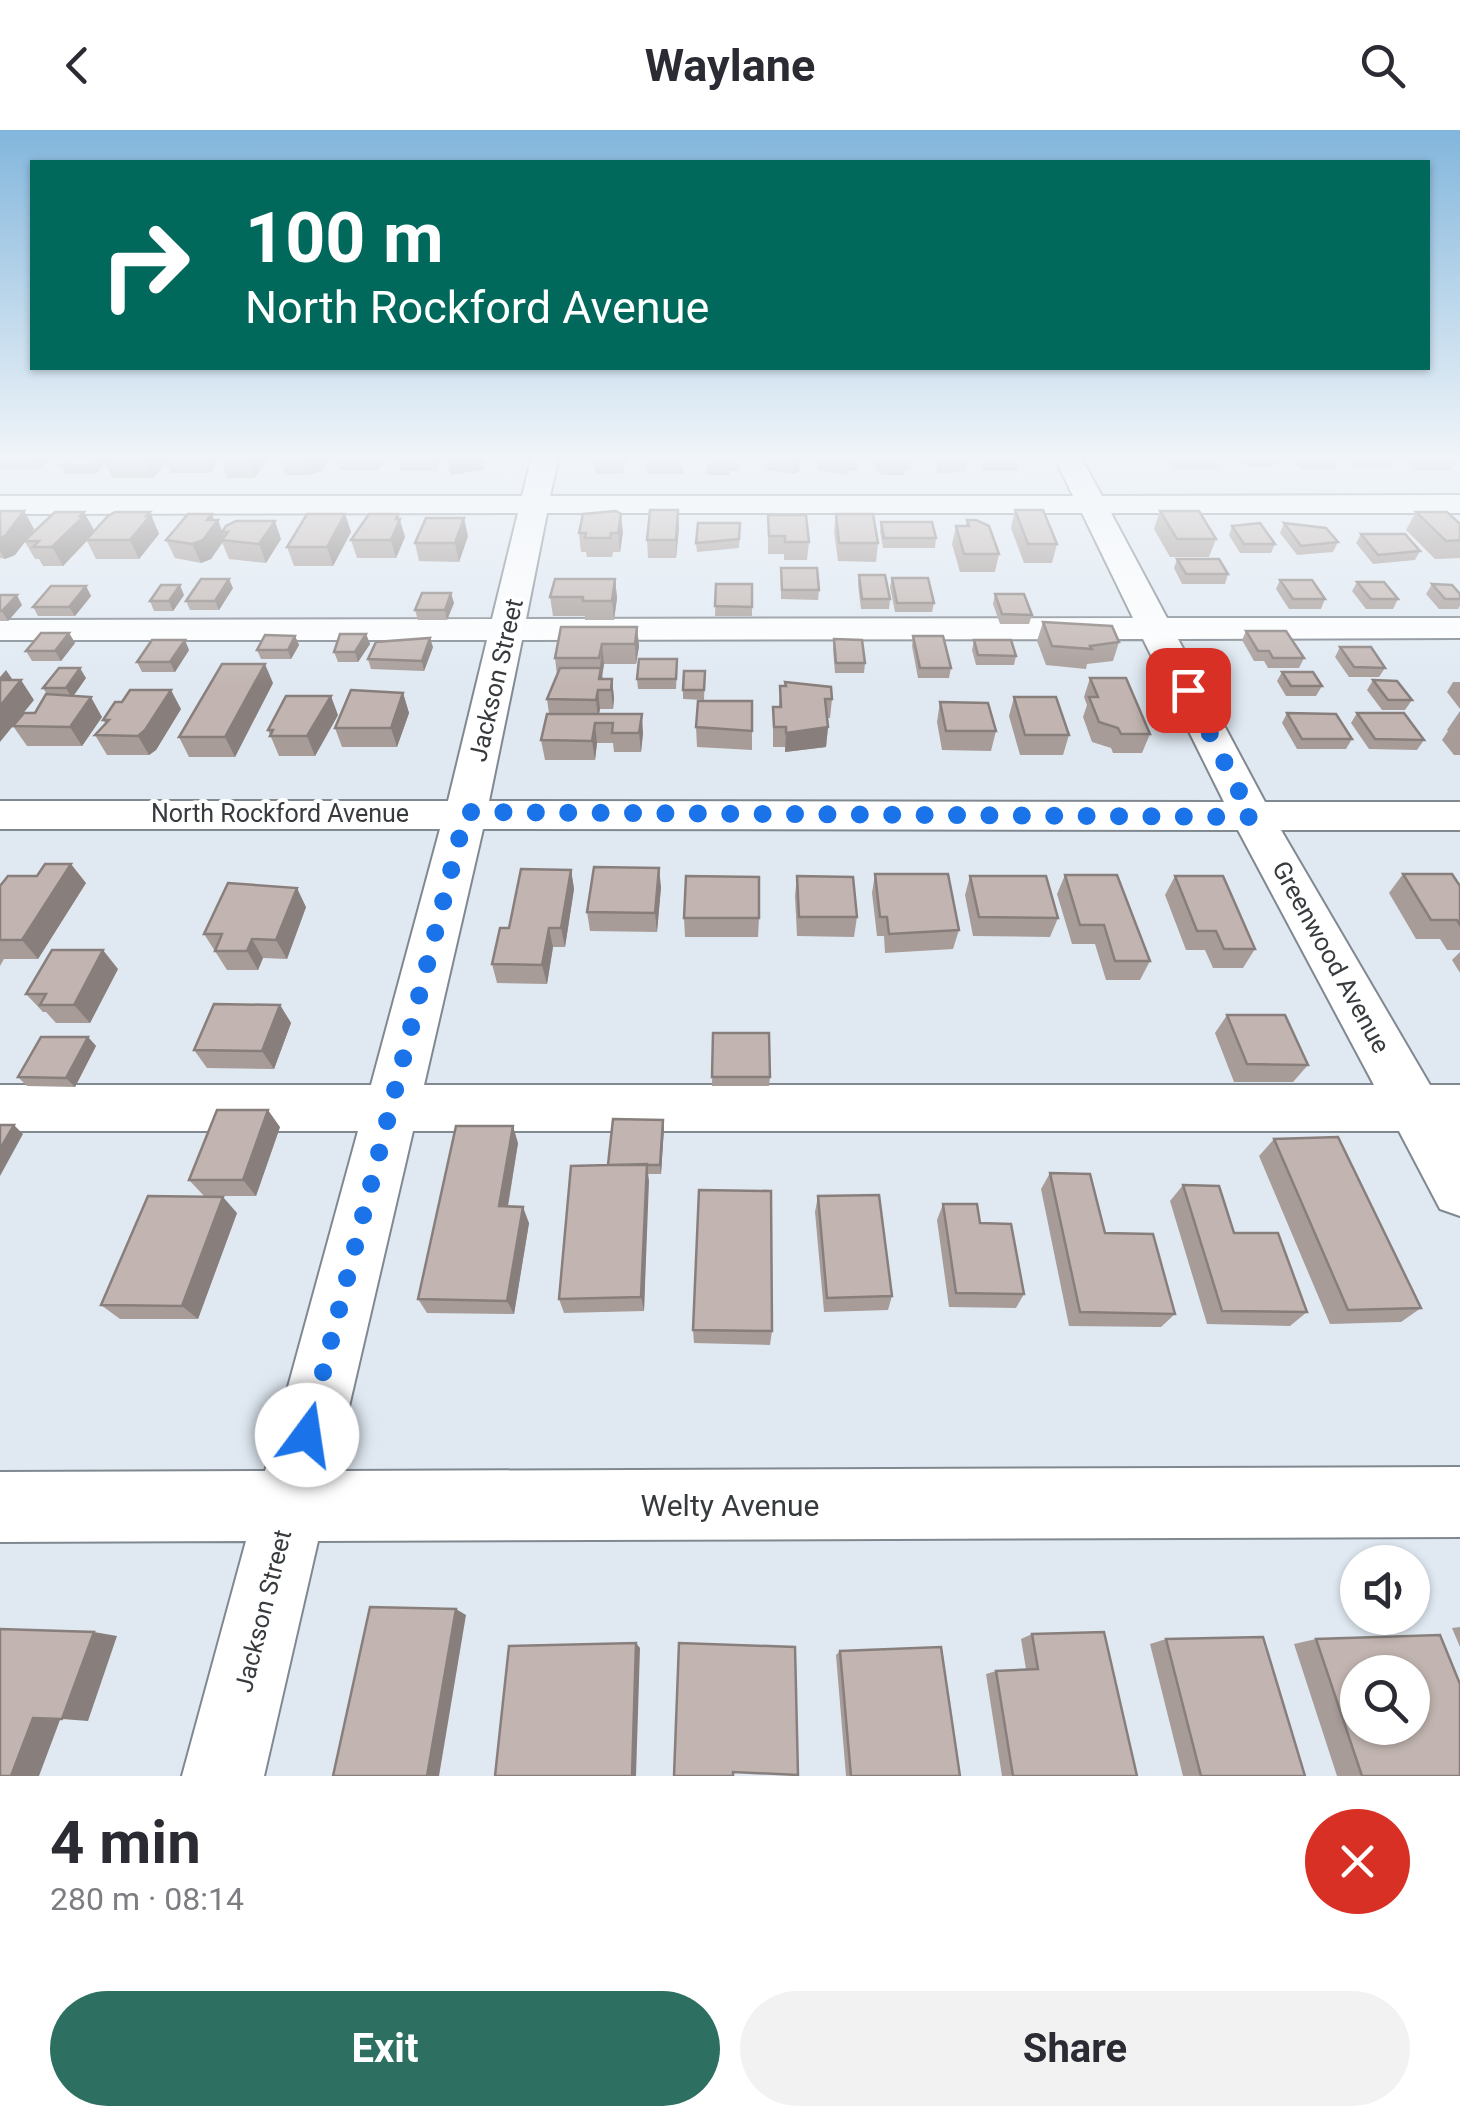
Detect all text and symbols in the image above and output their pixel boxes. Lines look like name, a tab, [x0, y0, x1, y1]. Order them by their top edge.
icon: back	[50, 38, 105, 93]
icon: search	[1355, 38, 1410, 93]
text: Waylane	[645, 39, 815, 92]
text: 100 m	[245, 197, 444, 279]
icon: right	[80, 200, 210, 330]
text: North Rockford Avenue	[245, 281, 709, 334]
street label: Jackson Street	[463, 596, 529, 764]
pin	[1146, 648, 1231, 733]
icon: arrive	[1161, 663, 1216, 718]
street label: North Rockford Avenue	[151, 799, 409, 828]
street label: Greenwood Avenue	[1266, 856, 1396, 1058]
position arrow	[255, 1383, 359, 1487]
street label: Welty Avenue	[641, 1488, 819, 1523]
street label: Jackson Street	[229, 1527, 297, 1695]
map controls	[1340, 1545, 1430, 1745]
button: sound	[1340, 1545, 1430, 1635]
button: search	[1340, 1655, 1430, 1745]
text: 4 min	[50, 1807, 201, 1878]
button: close	[1305, 1809, 1410, 1914]
text: 280 m · 08:14	[50, 1880, 244, 1918]
button: Exit	[50, 1991, 720, 2106]
button: Share	[740, 1991, 1410, 2106]

